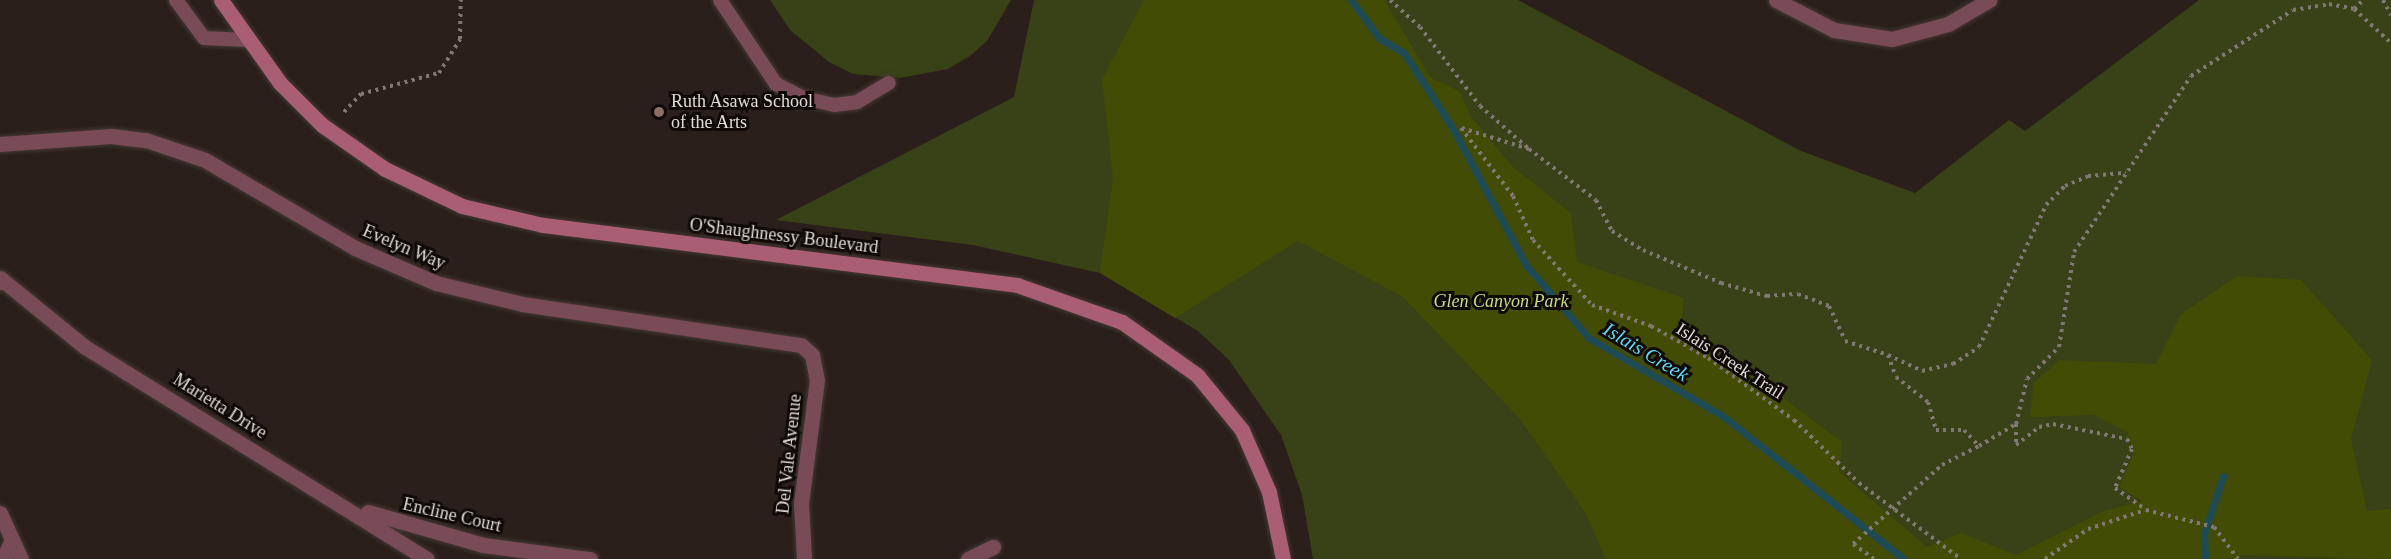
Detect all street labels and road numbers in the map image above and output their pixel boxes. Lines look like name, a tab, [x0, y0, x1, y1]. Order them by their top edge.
street label: O'Shaughnessy Boulevard	[689, 214, 879, 258]
street label: Evelyn Way	[359, 220, 449, 274]
street label: Islais Creek Trail	[1672, 318, 1788, 404]
street label: Marietta Drive	[169, 369, 271, 443]
street label: Del Vale Avenue	[772, 392, 806, 516]
street label: Encline Court	[401, 493, 503, 537]

